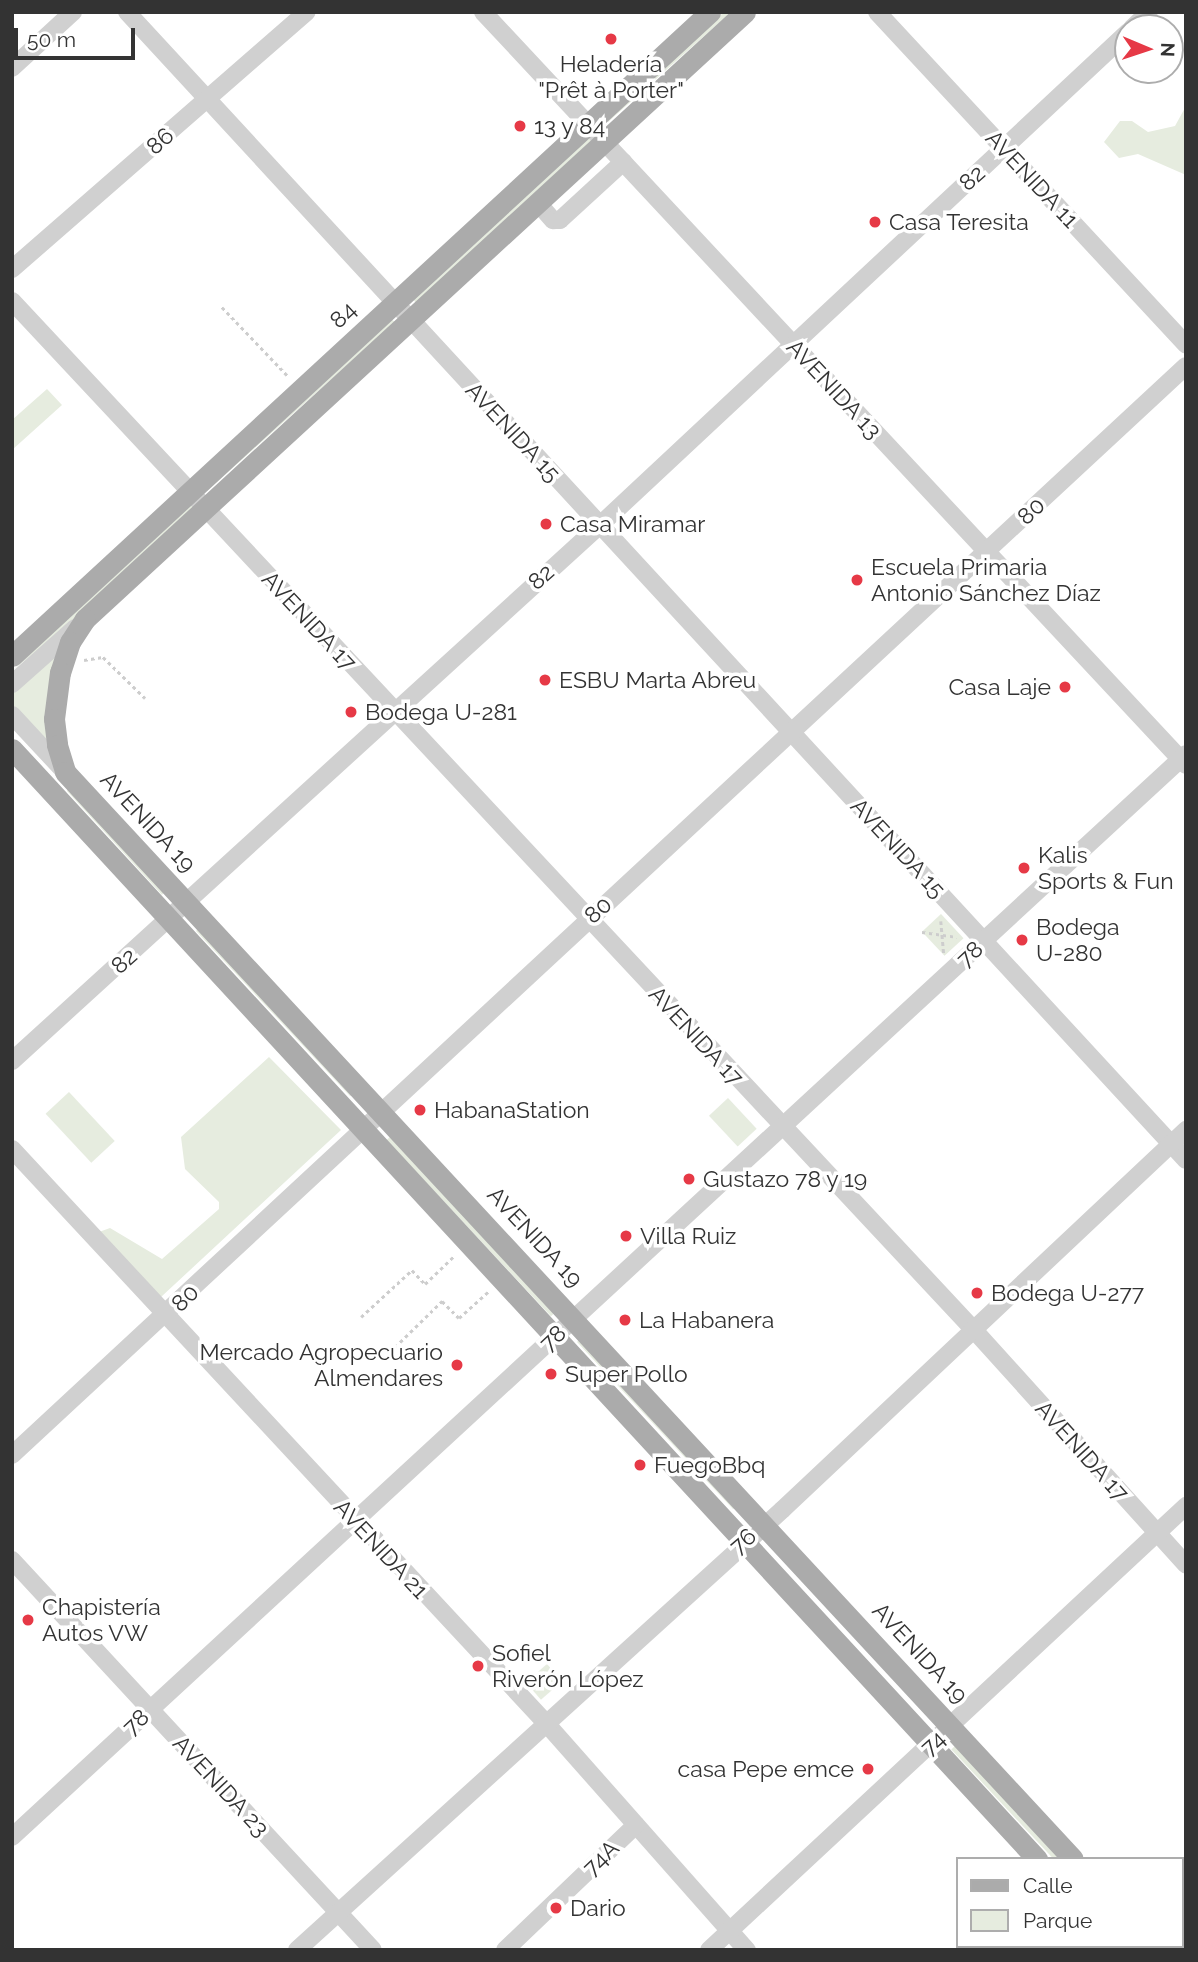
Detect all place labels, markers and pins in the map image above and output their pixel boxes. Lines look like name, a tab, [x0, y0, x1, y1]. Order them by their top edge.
marker: Heladería "Prêt à Porter"	[603, 31, 619, 47]
place label: Heladería "Prêt à Porter"	[538, 50, 684, 104]
place label: 13 y 84	[534, 112, 607, 140]
marker: 13 y 84	[512, 118, 528, 134]
place label: Casa Teresita	[889, 208, 1029, 236]
marker: Casa Teresita	[867, 214, 883, 230]
place label: Casa Miramar	[560, 510, 705, 538]
marker: Casa Miramar	[538, 516, 554, 532]
place label: Escuela Primaria Antonio Sánchez Díaz	[871, 553, 1101, 607]
marker: Escuela Primaria Antonio Sánchez Díaz	[849, 572, 865, 588]
place label: ESBU Marta Abreu	[559, 666, 757, 694]
marker: ESBU Marta Abreu	[537, 672, 553, 688]
place label: Casa Laje	[949, 673, 1051, 701]
marker: Casa Laje	[1057, 679, 1073, 695]
place label: Bodega U-281	[365, 698, 517, 726]
marker: Bodega U-281	[343, 704, 359, 720]
place label: Kalis Sports & Fun	[1038, 841, 1174, 895]
marker: Kalis Sports & Fun	[1016, 860, 1032, 876]
place label: Bodega U-280	[1036, 913, 1120, 967]
marker: Bodega U-280	[1014, 932, 1030, 948]
place label: HabanaStation	[434, 1096, 590, 1124]
marker: HabanaStation	[412, 1102, 428, 1118]
place label: Gustazo 78 y 19	[703, 1165, 869, 1193]
marker: Gustazo 78 y 19	[681, 1171, 697, 1187]
place label: Villa Ruiz	[640, 1222, 736, 1250]
marker: Villa Ruiz	[618, 1228, 634, 1244]
place label: Bodega U-277	[991, 1279, 1144, 1307]
marker: Bodega U-277	[969, 1285, 985, 1301]
place label: La Habanera	[639, 1306, 774, 1334]
marker: La Habanera	[617, 1312, 633, 1328]
place label: Mercado Agropecuario Almendares	[199, 1338, 443, 1392]
marker: Mercado Agropecuario Almendares	[449, 1357, 465, 1373]
place label: Super Pollo	[565, 1360, 688, 1388]
marker: Super Pollo	[543, 1366, 559, 1382]
place label: FuegoBbq	[654, 1451, 765, 1479]
marker: FuegoBbq	[632, 1457, 648, 1473]
place label: Chapistería Autos VW	[42, 1593, 161, 1647]
marker: Chapistería Autos VW	[20, 1612, 36, 1628]
place label: Sofiel Riverón López	[492, 1639, 644, 1693]
marker: Sofiel Riverón López	[470, 1658, 486, 1674]
place label: casa Pepe emce	[678, 1755, 854, 1783]
marker: casa Pepe emce	[860, 1761, 876, 1777]
place label: Dario	[570, 1894, 626, 1922]
marker: Dario	[548, 1900, 564, 1916]

